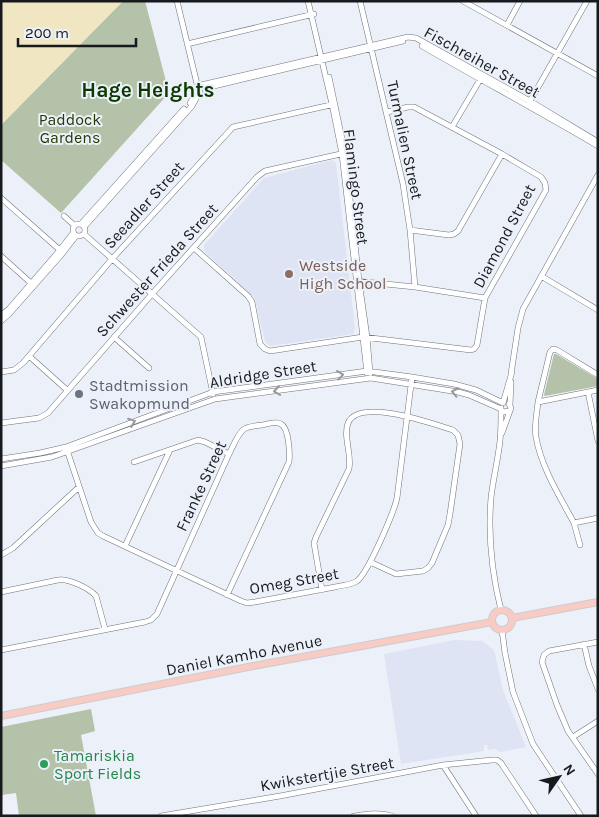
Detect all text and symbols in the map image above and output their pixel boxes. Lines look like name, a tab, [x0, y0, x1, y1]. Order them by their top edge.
scale bar	[18, 15, 135, 47]
street label: Fischreiher Street	[421, 22, 543, 102]
text: 200 m	[25, 24, 69, 42]
district label: Hage Heights	[81, 78, 215, 102]
street label: Turmalien Street	[383, 79, 427, 201]
park label: Paddock Gardens	[39, 110, 101, 147]
street label: Flamingo Street	[339, 128, 373, 246]
street label: Seeadler Street	[100, 158, 188, 252]
street label: Diamond Street	[469, 181, 539, 291]
street label: Schwester Frieda Street	[92, 199, 222, 341]
place label: Westside High School	[299, 256, 387, 293]
marker: Westside High School	[283, 268, 295, 280]
street label: Aldridge Street	[208, 356, 318, 392]
one-way arrow	[337, 370, 345, 381]
place label: Stadtmission Swakopmund	[89, 376, 190, 413]
one-way arrow	[273, 385, 281, 395]
one-way arrow	[451, 387, 460, 398]
marker: Stadtmission Swakopmund	[73, 388, 85, 400]
one-way arrow	[127, 418, 136, 428]
street label: Franke Street	[172, 438, 230, 534]
street label: Omeg Street	[248, 564, 340, 598]
street label: Daniel Kamho Avenue	[164, 631, 324, 679]
place label: Tamariskia Sport Fields	[54, 746, 141, 783]
north arrow	[534, 752, 584, 802]
street label: Kwikstertjie Street	[259, 753, 395, 795]
marker: Tamariskia Sport Fields	[38, 758, 50, 770]
text: N	[560, 761, 579, 779]

